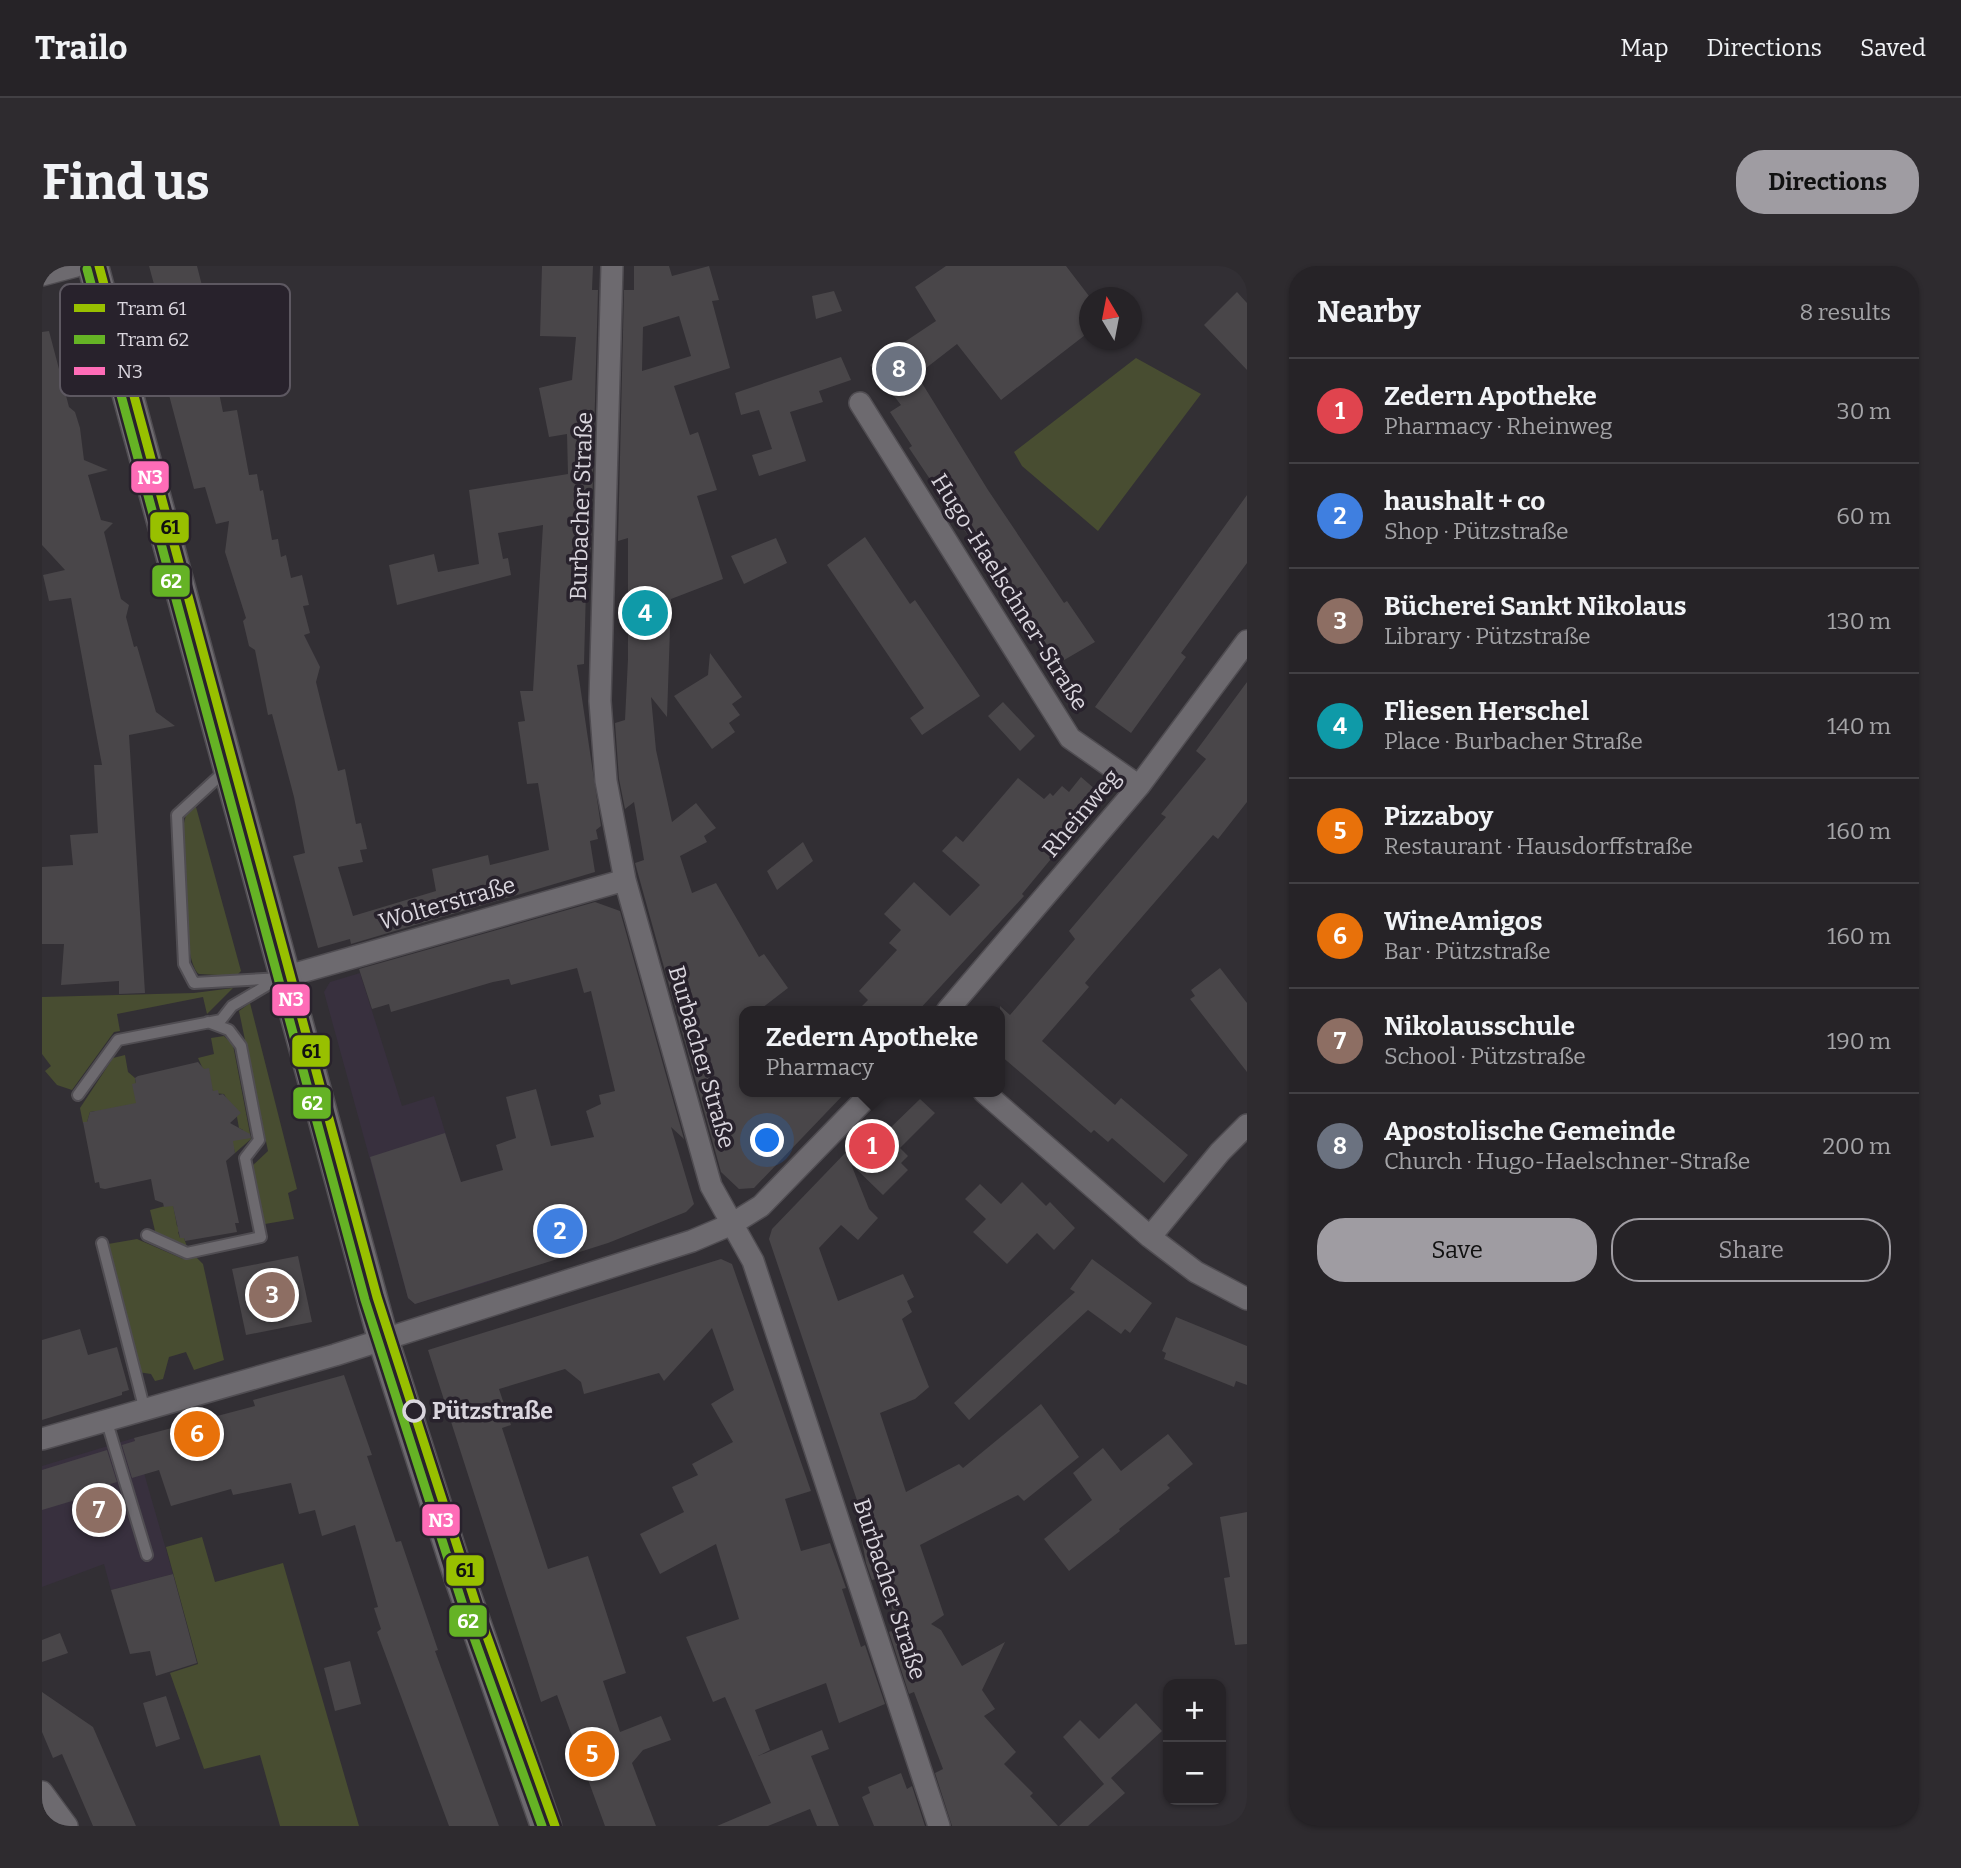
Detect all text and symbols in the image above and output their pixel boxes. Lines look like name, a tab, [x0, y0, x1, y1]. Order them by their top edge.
text: Trailo	[35, 28, 128, 68]
text: Map	[1620, 34, 1669, 62]
text: Directions	[1707, 34, 1822, 62]
text: Saved	[1860, 34, 1926, 62]
button: Directions	[1736, 150, 1919, 214]
text: Find us	[42, 153, 210, 212]
legend	[60, 284, 290, 396]
north arrow	[1079, 287, 1142, 350]
text: Nearby	[1317, 294, 1421, 330]
text: Tram 61	[117, 297, 187, 320]
text: 8 results	[1799, 298, 1891, 326]
text: Tram 62	[117, 328, 189, 351]
pin: 8	[876, 343, 922, 395]
text: N3	[117, 360, 143, 383]
text: Zedern Apotheke	[1384, 381, 1597, 412]
text: 1	[1335, 397, 1345, 425]
text: 30 m	[1837, 397, 1891, 425]
street label: Burbacher Straße	[564, 411, 598, 601]
text: Pharmacy · Rheinweg	[1384, 412, 1613, 440]
line badge: N3	[130, 460, 170, 494]
text: N3	[137, 466, 163, 489]
street label: Hugo-Haelschner-Straße	[925, 468, 1095, 716]
text: haushalt + co	[1384, 486, 1545, 517]
text: 2	[1334, 502, 1346, 530]
text: 60 m	[1836, 502, 1891, 530]
line badge: 61	[149, 511, 190, 544]
text: 61	[160, 516, 180, 539]
text: Shop · Pützstraße	[1384, 517, 1569, 545]
line badge: 62	[151, 564, 191, 598]
text: 62	[160, 570, 182, 593]
pin: 4	[622, 587, 668, 639]
text: Bücherei Sankt Nikolaus	[1384, 591, 1686, 622]
text: 3	[1333, 607, 1347, 635]
text: 130 m	[1827, 607, 1891, 635]
text: Library · Pützstraße	[1384, 622, 1591, 650]
text: Fliesen Herschel	[1384, 696, 1589, 727]
text: 4	[1333, 712, 1347, 740]
text: 140 m	[1827, 712, 1891, 740]
text: Place · Burbacher Straße	[1384, 727, 1643, 755]
street label: Rheinweg	[1036, 763, 1126, 863]
text: Pizzaboy	[1384, 801, 1493, 832]
text: 5	[1334, 817, 1346, 845]
text: 160 m	[1827, 817, 1891, 845]
text: Restaurant · Hausdorffstraße	[1384, 832, 1693, 860]
street label: Wolterstraße	[375, 870, 519, 936]
text: WineAmigos	[1384, 906, 1543, 937]
text: 6	[1333, 922, 1347, 950]
text: 160 m	[1827, 922, 1891, 950]
text: Bar · Pützstraße	[1384, 937, 1551, 965]
street label: Burbacher Straße	[663, 963, 741, 1151]
line badge: N3	[271, 983, 311, 1017]
text: N3	[278, 988, 304, 1011]
popup	[739, 1006, 1005, 1097]
text: Nikolausschule	[1384, 1011, 1575, 1042]
text: Zedern Apotheke	[766, 1022, 978, 1053]
text: 7	[1334, 1027, 1346, 1055]
text: 190 m	[1827, 1027, 1891, 1055]
line badge: 61	[291, 1034, 331, 1068]
text: 61	[301, 1040, 321, 1063]
text: School · Pützstraße	[1384, 1042, 1586, 1070]
text: Pharmacy	[766, 1053, 874, 1081]
line badge: 62	[292, 1086, 332, 1120]
text: 62	[301, 1092, 323, 1115]
text: Apostolische Gemeinde	[1384, 1116, 1676, 1147]
pin: 1	[849, 1120, 895, 1172]
your location	[750, 1123, 784, 1157]
text: 8	[1333, 1132, 1347, 1160]
text: 200 m	[1822, 1132, 1891, 1160]
text: Church · Hugo-Haelschner-Straße	[1384, 1147, 1750, 1175]
pin: 2	[537, 1205, 583, 1257]
button: Save	[1317, 1218, 1597, 1282]
button: Share	[1611, 1218, 1891, 1282]
pin: 3	[249, 1269, 295, 1321]
place label: Pützstraße	[432, 1397, 553, 1425]
marker: Pützstraße	[403, 1400, 425, 1422]
pin: 6	[174, 1408, 220, 1460]
pin: 7	[76, 1484, 122, 1536]
street label: Burbacher Straße	[848, 1495, 932, 1683]
line badge: N3	[421, 1503, 461, 1537]
text: N3	[428, 1509, 454, 1532]
line badge: 61	[445, 1554, 485, 1587]
text: 61	[455, 1559, 475, 1582]
line badge: 62	[448, 1604, 488, 1638]
text: 62	[457, 1610, 479, 1633]
map controls	[1163, 1679, 1226, 1805]
button: +	[1163, 1679, 1226, 1742]
pin: 5	[569, 1728, 615, 1780]
button: −	[1163, 1742, 1226, 1805]

